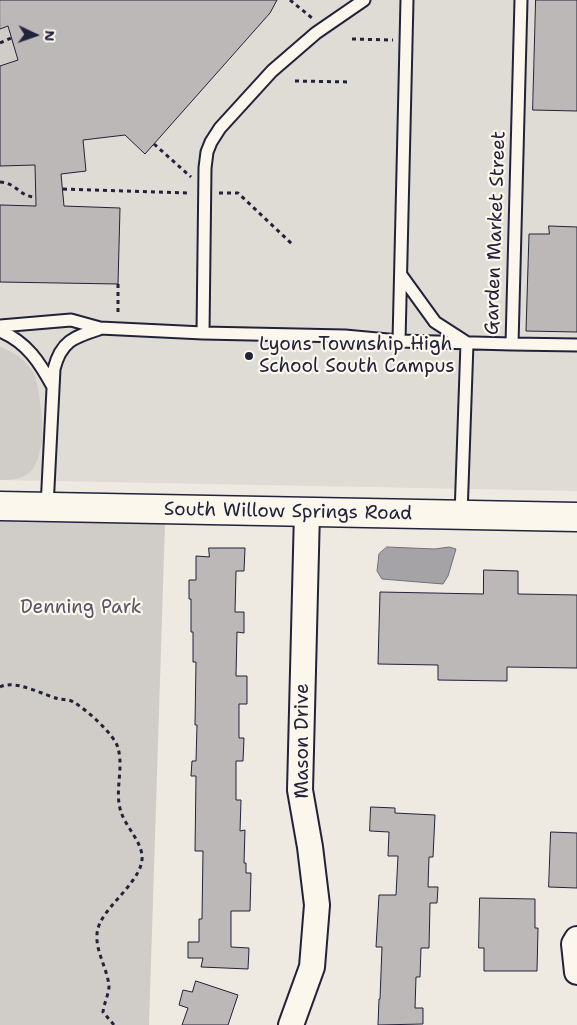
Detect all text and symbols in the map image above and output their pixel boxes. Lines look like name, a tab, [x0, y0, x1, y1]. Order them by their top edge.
north arrow	[10, 10, 60, 60]
text: N	[41, 30, 59, 42]
street label: Garden Market Street	[481, 131, 511, 335]
place label: Lyons Township High School South Campus	[259, 334, 455, 378]
marker: Lyons Township High School South Campus	[243, 350, 255, 362]
street label: South Willow Springs Road	[164, 498, 412, 526]
park label: Denning Park	[20, 597, 142, 619]
street label: Mason Drive	[292, 683, 314, 799]

